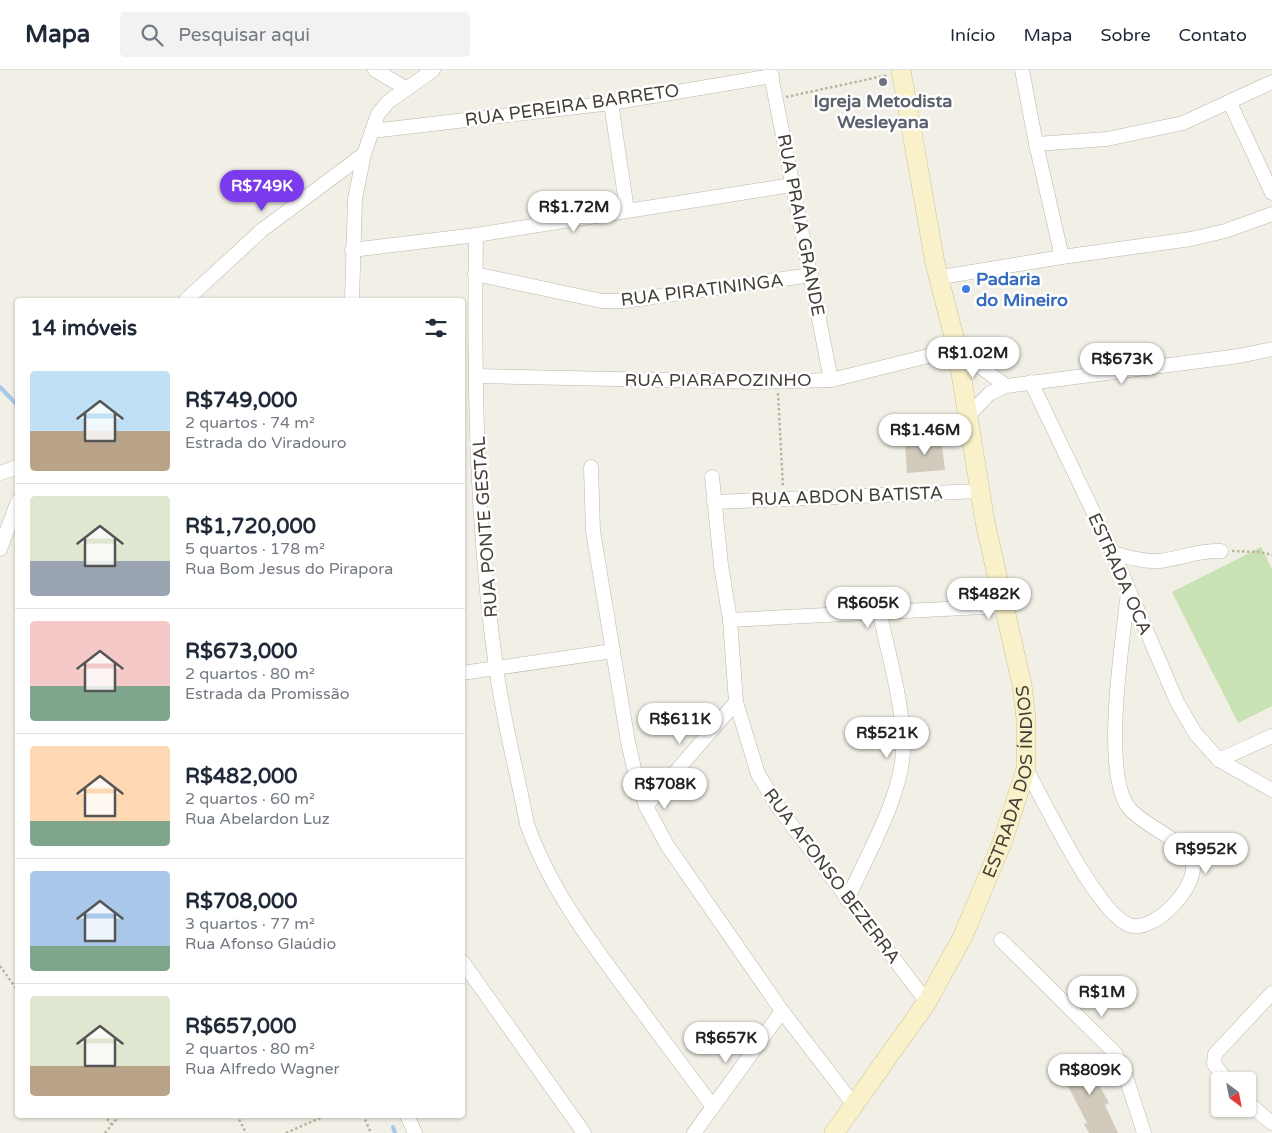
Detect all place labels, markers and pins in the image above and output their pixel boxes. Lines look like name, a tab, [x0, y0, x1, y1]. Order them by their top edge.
marker: Igreja Metodista Wesleyana	[877, 76, 889, 88]
place label: Igreja Metodista Wesleyana	[814, 90, 952, 133]
pin: R$749K	[221, 170, 303, 212]
pin: R$1.72M	[528, 190, 620, 233]
place label: Padaria do Mineiro	[976, 268, 1068, 311]
marker: Padaria do Mineiro	[960, 283, 972, 295]
pin: R$1.02M	[927, 336, 1019, 379]
pin: R$673K	[1081, 342, 1163, 385]
pin: R$1.46M	[879, 414, 971, 456]
pin: R$482K	[948, 578, 1030, 620]
pin: R$605K	[827, 586, 909, 629]
pin: R$611K	[639, 702, 721, 745]
pin: R$521K	[846, 716, 928, 759]
pin: R$708K	[624, 768, 706, 810]
pin: R$952K	[1165, 832, 1247, 875]
pin: R$1M	[1072, 976, 1132, 1018]
pin: R$657K	[685, 1022, 767, 1064]
pin: R$809K	[1049, 1054, 1131, 1096]

